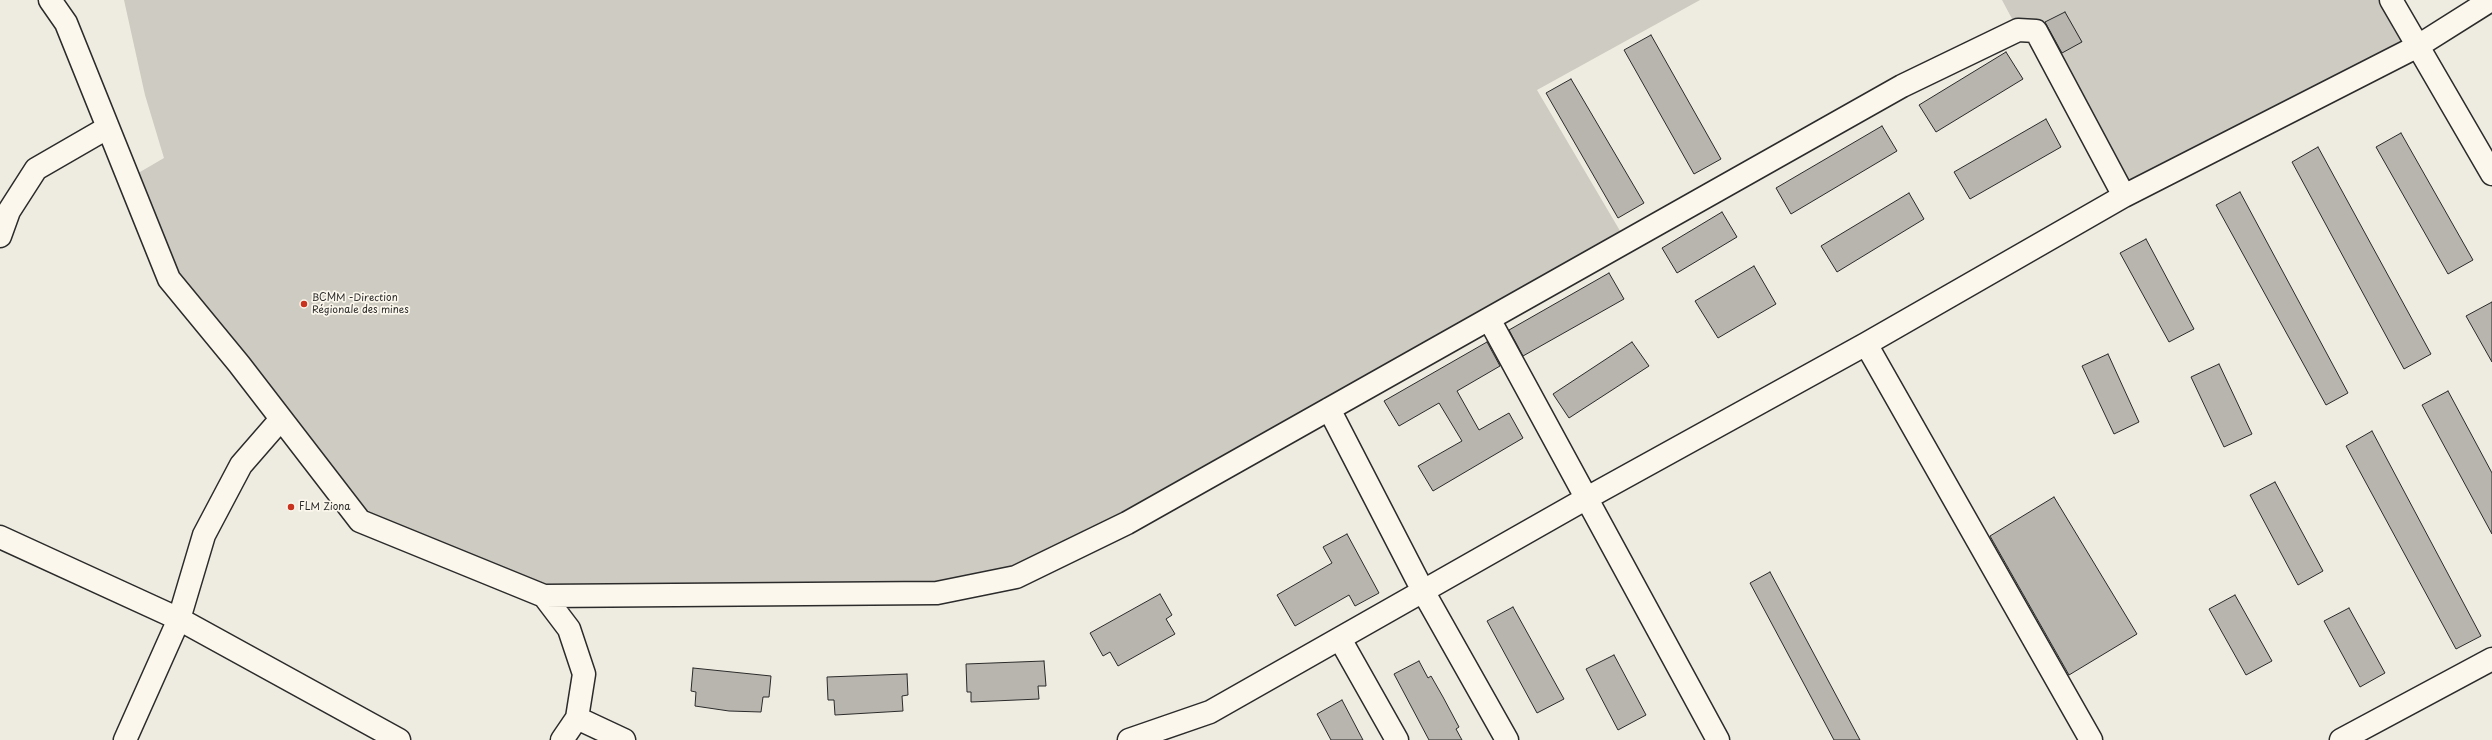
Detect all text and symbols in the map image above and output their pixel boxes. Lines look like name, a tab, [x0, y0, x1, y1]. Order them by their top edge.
place label: BCMM -Direction Régionale des mines	[312, 292, 409, 316]
marker: BCMM -Direction Régionale des mines	[299, 299, 309, 309]
place label: FLM Ziona	[299, 501, 350, 513]
marker: FLM Ziona	[286, 502, 296, 512]

